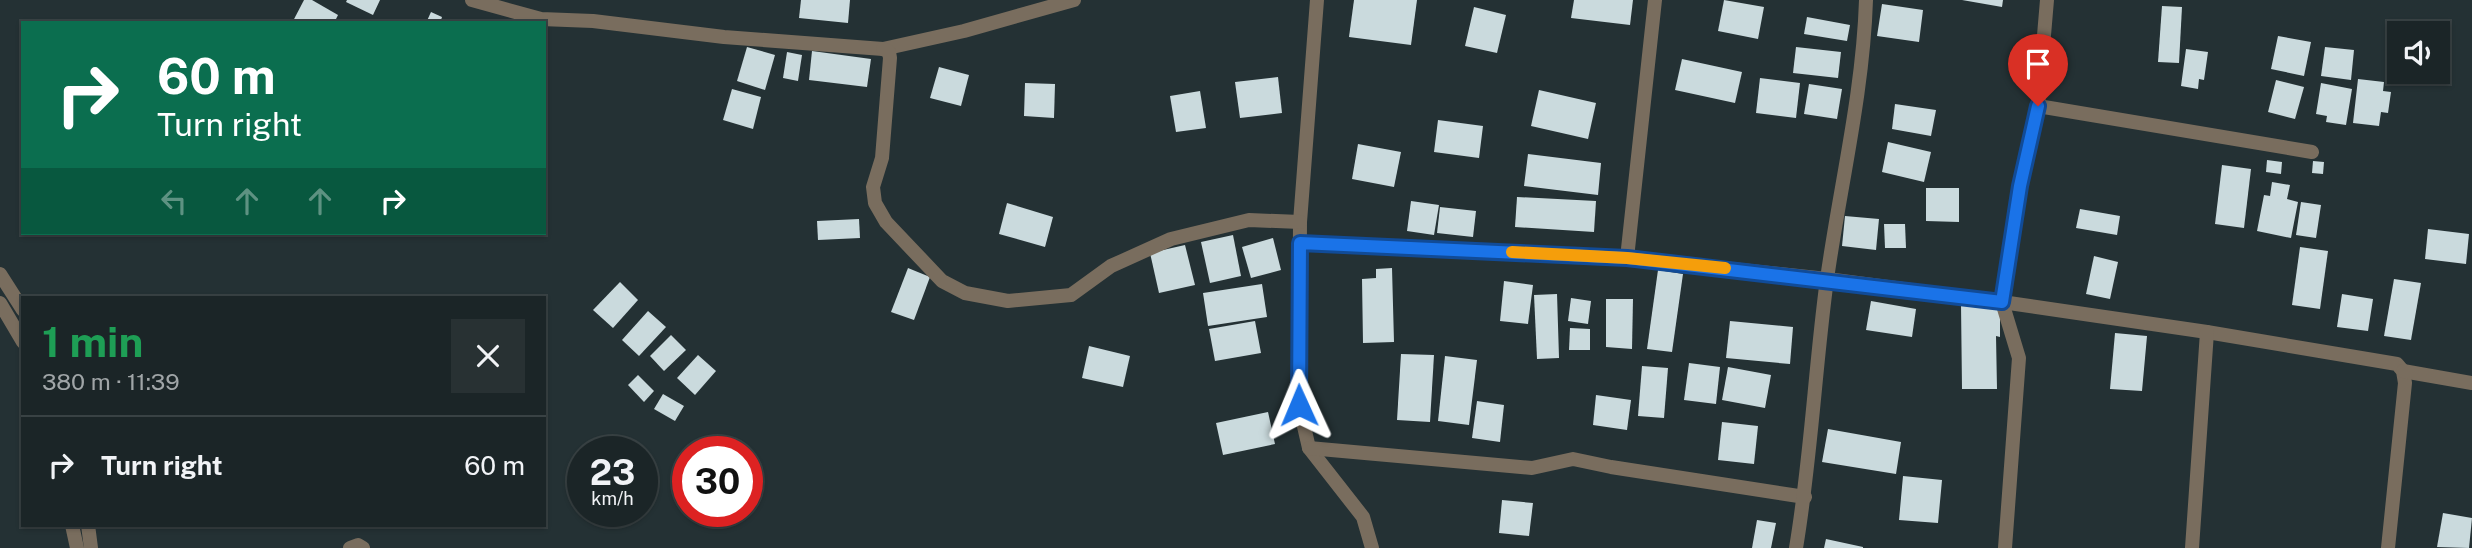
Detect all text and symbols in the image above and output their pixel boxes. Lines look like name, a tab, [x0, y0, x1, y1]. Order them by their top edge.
map controls	[2387, 21, 2450, 84]
button: sound	[2387, 21, 2450, 84]
pin	[2008, 34, 2068, 106]
icon: arrive	[2019, 45, 2057, 83]
text: 60 m	[157, 47, 276, 105]
icon: right	[42, 49, 133, 140]
text: Turn right	[157, 106, 302, 143]
icon: left	[155, 182, 193, 220]
icon: ahead	[228, 182, 266, 220]
icon: ahead	[301, 182, 339, 220]
icon: right	[374, 182, 412, 220]
text: 1 min	[42, 317, 143, 366]
button: close	[451, 319, 525, 393]
text: 380 m · 11:39	[42, 368, 180, 395]
position arrow	[1262, 368, 1336, 442]
speed limit sign: 30	[672, 436, 763, 527]
icon: right	[42, 446, 80, 484]
text: Turn right	[101, 450, 223, 481]
text: 60 m	[464, 450, 525, 481]
text: 23	[590, 452, 635, 493]
text: km/h	[591, 488, 634, 509]

